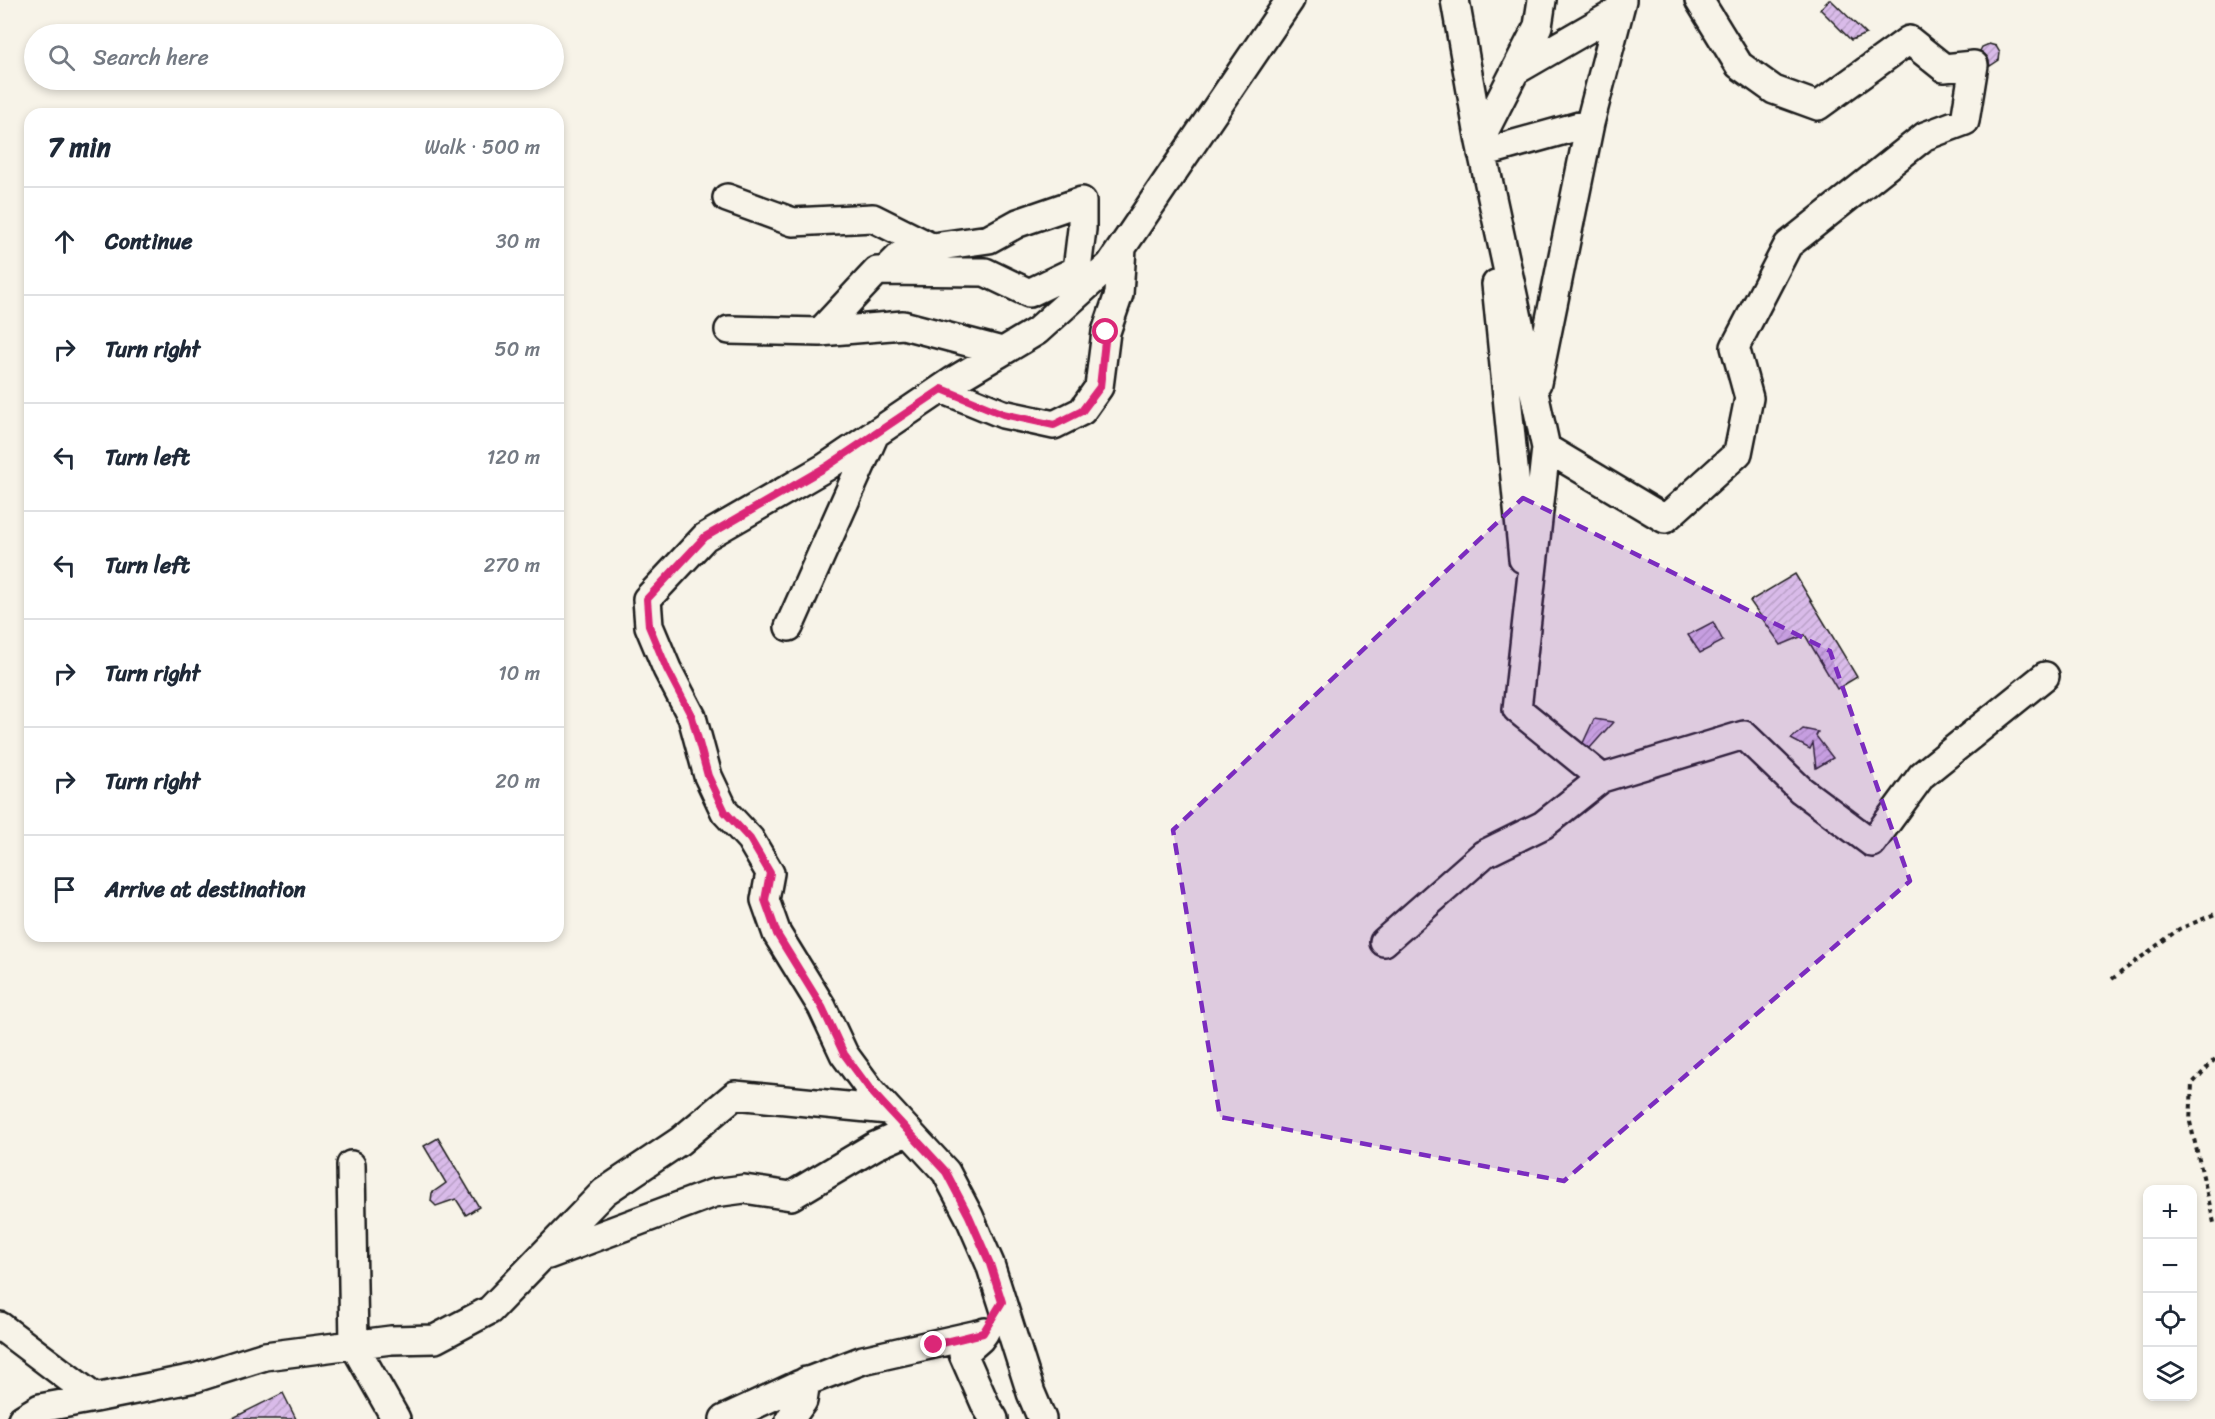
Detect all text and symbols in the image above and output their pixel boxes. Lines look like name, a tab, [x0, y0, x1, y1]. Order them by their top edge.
search box	[24, 24, 564, 90]
text: Search here	[93, 38, 209, 77]
icon: search	[45, 41, 78, 74]
text: 7 min	[48, 124, 111, 170]
text: Walk · 500 m	[424, 130, 540, 165]
text: Continue	[105, 222, 193, 261]
text: 30 m	[496, 224, 540, 259]
icon: ahead	[48, 225, 81, 258]
route start	[1092, 318, 1118, 344]
text: Turn right	[105, 330, 200, 369]
text: 50 m	[495, 332, 540, 367]
icon: right	[48, 333, 81, 366]
text: Turn left	[105, 438, 190, 477]
text: 120 m	[487, 440, 540, 475]
icon: left	[48, 441, 81, 474]
text: Turn left	[105, 546, 190, 585]
text: 270 m	[484, 548, 540, 583]
icon: left	[48, 549, 81, 582]
text: Turn right	[105, 654, 200, 693]
text: 10 m	[498, 656, 540, 691]
icon: right	[48, 657, 81, 690]
text: Turn right	[105, 762, 200, 801]
text: 20 m	[495, 764, 540, 799]
icon: right	[48, 765, 81, 798]
text: Arrive at destination	[105, 870, 306, 909]
icon: arrive	[48, 873, 81, 906]
map controls	[2143, 1185, 2197, 1401]
button: +	[2143, 1185, 2197, 1239]
button: −	[2143, 1239, 2197, 1293]
button: locate	[2143, 1293, 2197, 1347]
route end	[920, 1331, 946, 1357]
button: layers	[2143, 1347, 2197, 1401]

